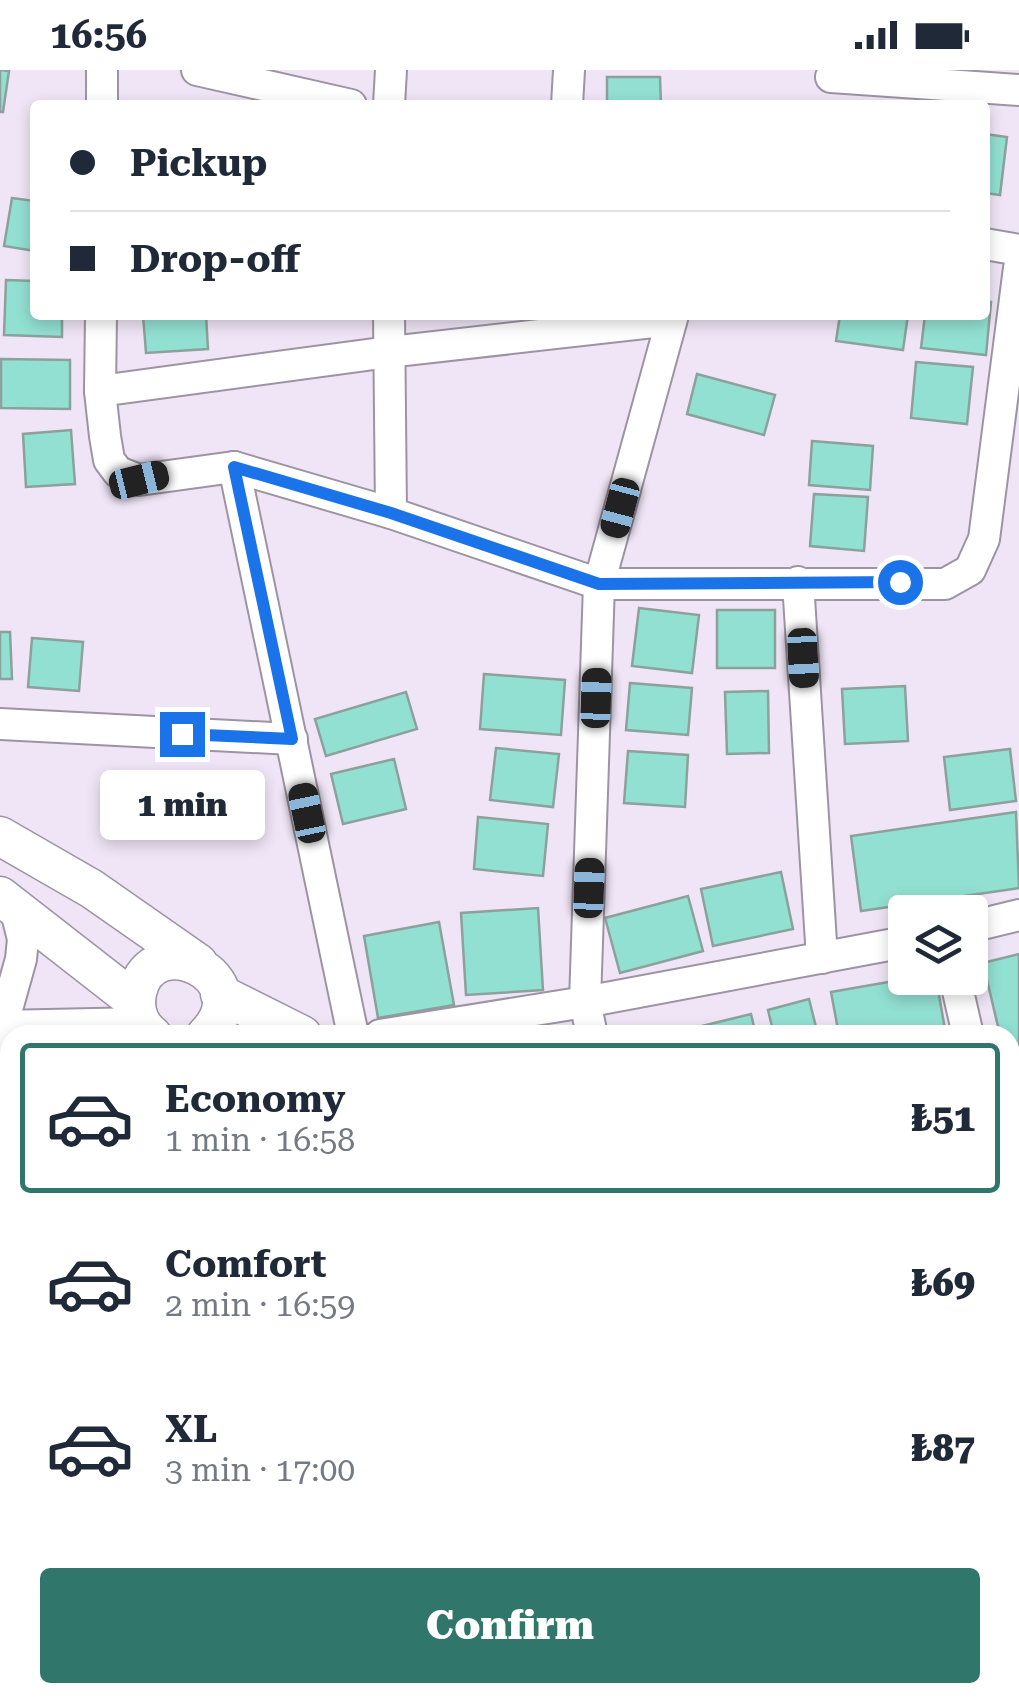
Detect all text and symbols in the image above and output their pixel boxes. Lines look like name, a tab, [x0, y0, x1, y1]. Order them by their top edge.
text: 16:56	[50, 13, 147, 57]
text: Pickup	[130, 141, 267, 185]
text: Drop-off	[130, 237, 300, 281]
car	[106, 458, 172, 502]
car	[598, 475, 642, 541]
route start	[878, 560, 923, 605]
car	[786, 627, 820, 689]
car	[580, 667, 612, 729]
route end	[160, 712, 205, 757]
callout: 1 min	[100, 769, 264, 839]
car	[286, 781, 328, 845]
text: 1 min	[138, 786, 227, 824]
car	[573, 857, 605, 919]
map controls	[888, 895, 988, 995]
button: layers	[888, 895, 988, 995]
icon: car	[45, 1073, 135, 1163]
text: Economy	[165, 1077, 345, 1121]
text: ₺51	[911, 1096, 975, 1140]
text: 1 min · 16:58	[165, 1121, 355, 1159]
icon: car	[45, 1238, 135, 1328]
text: Comfort	[165, 1242, 326, 1286]
text: ₺69	[911, 1261, 975, 1305]
text: 2 min · 16:59	[165, 1286, 355, 1324]
icon: car	[45, 1403, 135, 1493]
text: XL	[165, 1407, 217, 1451]
text: ₺87	[911, 1426, 975, 1470]
text: 3 min · 17:00	[165, 1451, 355, 1489]
button: Confirm	[40, 1568, 980, 1683]

